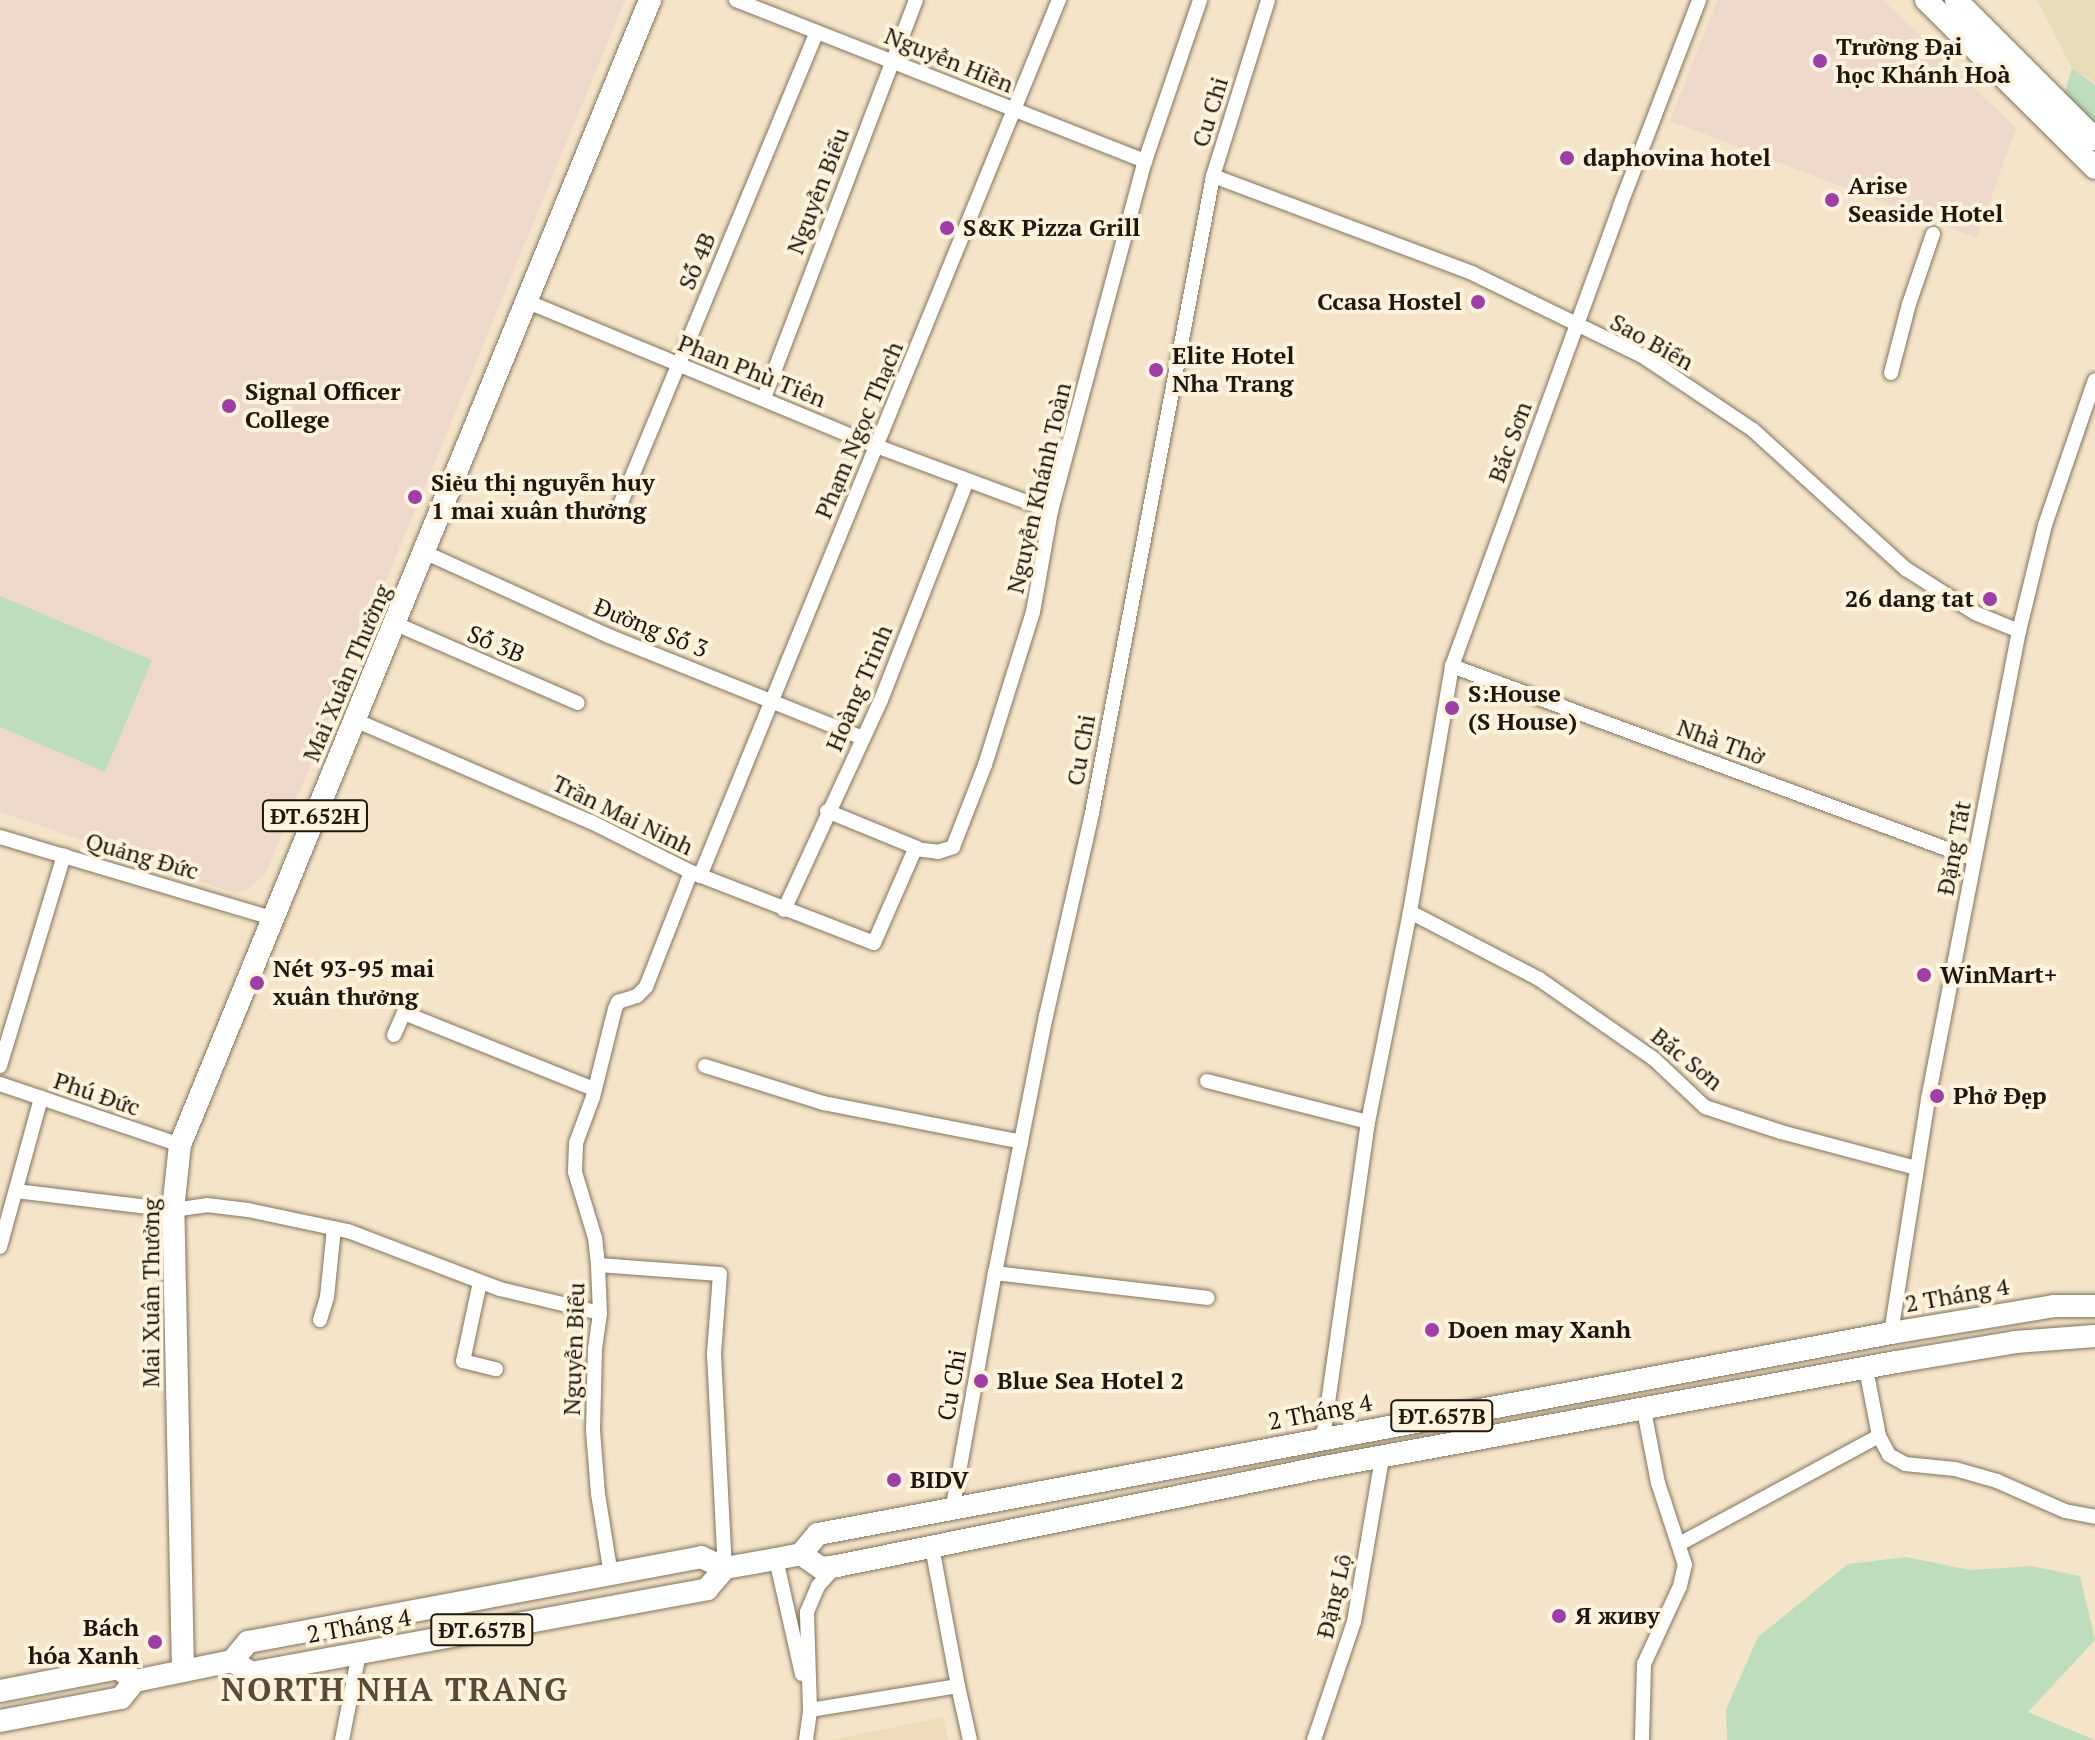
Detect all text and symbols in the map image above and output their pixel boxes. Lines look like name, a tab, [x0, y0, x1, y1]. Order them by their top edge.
street label: Nguyễn Hiền	[880, 21, 1018, 99]
place label: Trường Đại học Khánh Hoà	[1836, 33, 2011, 89]
marker: Trường Đại học Khánh Hoà	[1811, 52, 1829, 70]
street label: Cu Chi	[1186, 73, 1234, 151]
street label: Nguyễn Biểu	[781, 124, 855, 258]
place label: daphovina hotel	[1583, 144, 1771, 172]
marker: daphovina hotel	[1558, 149, 1576, 167]
place label: Arise Seaside Hotel	[1848, 172, 2003, 228]
marker: Arise Seaside Hotel	[1823, 191, 1841, 209]
place label: S&K Pizza Grill	[963, 214, 1140, 242]
marker: S&K Pizza Grill	[938, 219, 956, 237]
street label: Số 4B	[672, 228, 722, 294]
place label: Ccasa Hostel	[1317, 288, 1462, 316]
marker: Ccasa Hostel	[1469, 293, 1487, 311]
street label: Sao Biển	[1605, 307, 1699, 377]
street label: Phan Phù Tiên	[674, 328, 830, 414]
street label: Phạm Ngọc Thạch	[809, 337, 909, 523]
place label: Elite Hotel Nha Trang	[1172, 342, 1294, 398]
marker: Elite Hotel Nha Trang	[1147, 361, 1165, 379]
place label: Signal Officer College	[245, 378, 401, 434]
street label: Nguyễn Khánh Toàn	[1001, 380, 1077, 596]
marker: Signal Officer College	[220, 397, 238, 415]
street label: Bắc Sơn	[1482, 398, 1538, 486]
place label: Siẻu thị nguyễn huy 1 mai xuân thưởng	[431, 469, 655, 525]
marker: Siẻu thị nguyễn huy 1 mai xuân thưởng	[406, 488, 424, 506]
street label: Mai Xuân Thưởng	[297, 580, 397, 766]
place label: 26 dang tat	[1845, 585, 1974, 613]
marker: 26 dang tat	[1981, 590, 1999, 608]
street label: Đường Số 3	[590, 592, 712, 664]
street label: Số 3B	[463, 619, 529, 669]
street label: Hoàng Trinh	[819, 620, 899, 756]
place label: S:House (S House)	[1468, 680, 1577, 736]
marker: S:House (S House)	[1443, 699, 1461, 717]
street label: Cu Chi	[1061, 712, 1101, 788]
street label: Nhà Thờ	[1673, 713, 1769, 771]
street label: Trần Mai Ninh	[548, 768, 698, 862]
road number: ĐT.652H	[261, 798, 369, 834]
street label: Đặng Tất	[1931, 798, 1977, 898]
street label: Quảng Đức	[82, 826, 202, 886]
place label: Nét 93-95 mai xuân thưởng	[273, 955, 434, 1011]
place label: WinMart+	[1940, 961, 2057, 989]
marker: WinMart+	[1915, 966, 1933, 984]
marker: Nét 93-95 mai xuân thưởng	[248, 974, 266, 992]
street label: Bắc Sơn	[1645, 1021, 1729, 1097]
street label: Phú Đức	[50, 1066, 144, 1122]
place label: Phở Đẹp	[1953, 1082, 2047, 1110]
marker: Phở Đẹp	[1928, 1087, 1946, 1105]
street label: Mai Xuân Thưởng	[137, 1198, 165, 1388]
street label: 2 Tháng 4	[1903, 1272, 2011, 1318]
street label: Nguyễn Biểu	[557, 1282, 591, 1416]
place label: Doen may Xanh	[1448, 1316, 1631, 1344]
marker: Doen may Xanh	[1423, 1321, 1441, 1339]
street label: Cu Chi	[932, 1347, 972, 1423]
place label: Blue Sea Hotel 2	[997, 1367, 1184, 1395]
marker: Blue Sea Hotel 2	[972, 1372, 990, 1390]
street label: 2 Tháng 4	[1266, 1388, 1374, 1436]
road number: ĐT.657B	[1390, 1398, 1494, 1434]
place label: BIDV	[910, 1466, 969, 1494]
marker: BIDV	[885, 1471, 903, 1489]
street label: Đặng Lộ	[1310, 1551, 1358, 1641]
place label: Я живу	[1575, 1602, 1660, 1630]
street label: 2 Tháng 4	[305, 1603, 413, 1649]
marker: Я живу	[1550, 1607, 1568, 1625]
road number: ĐT.657B	[430, 1612, 534, 1648]
place label: Bách hóa Xanh	[28, 1614, 139, 1670]
marker: Bách hóa Xanh	[146, 1633, 164, 1651]
district label: NORTH NHA TRANG	[221, 1670, 569, 1708]

